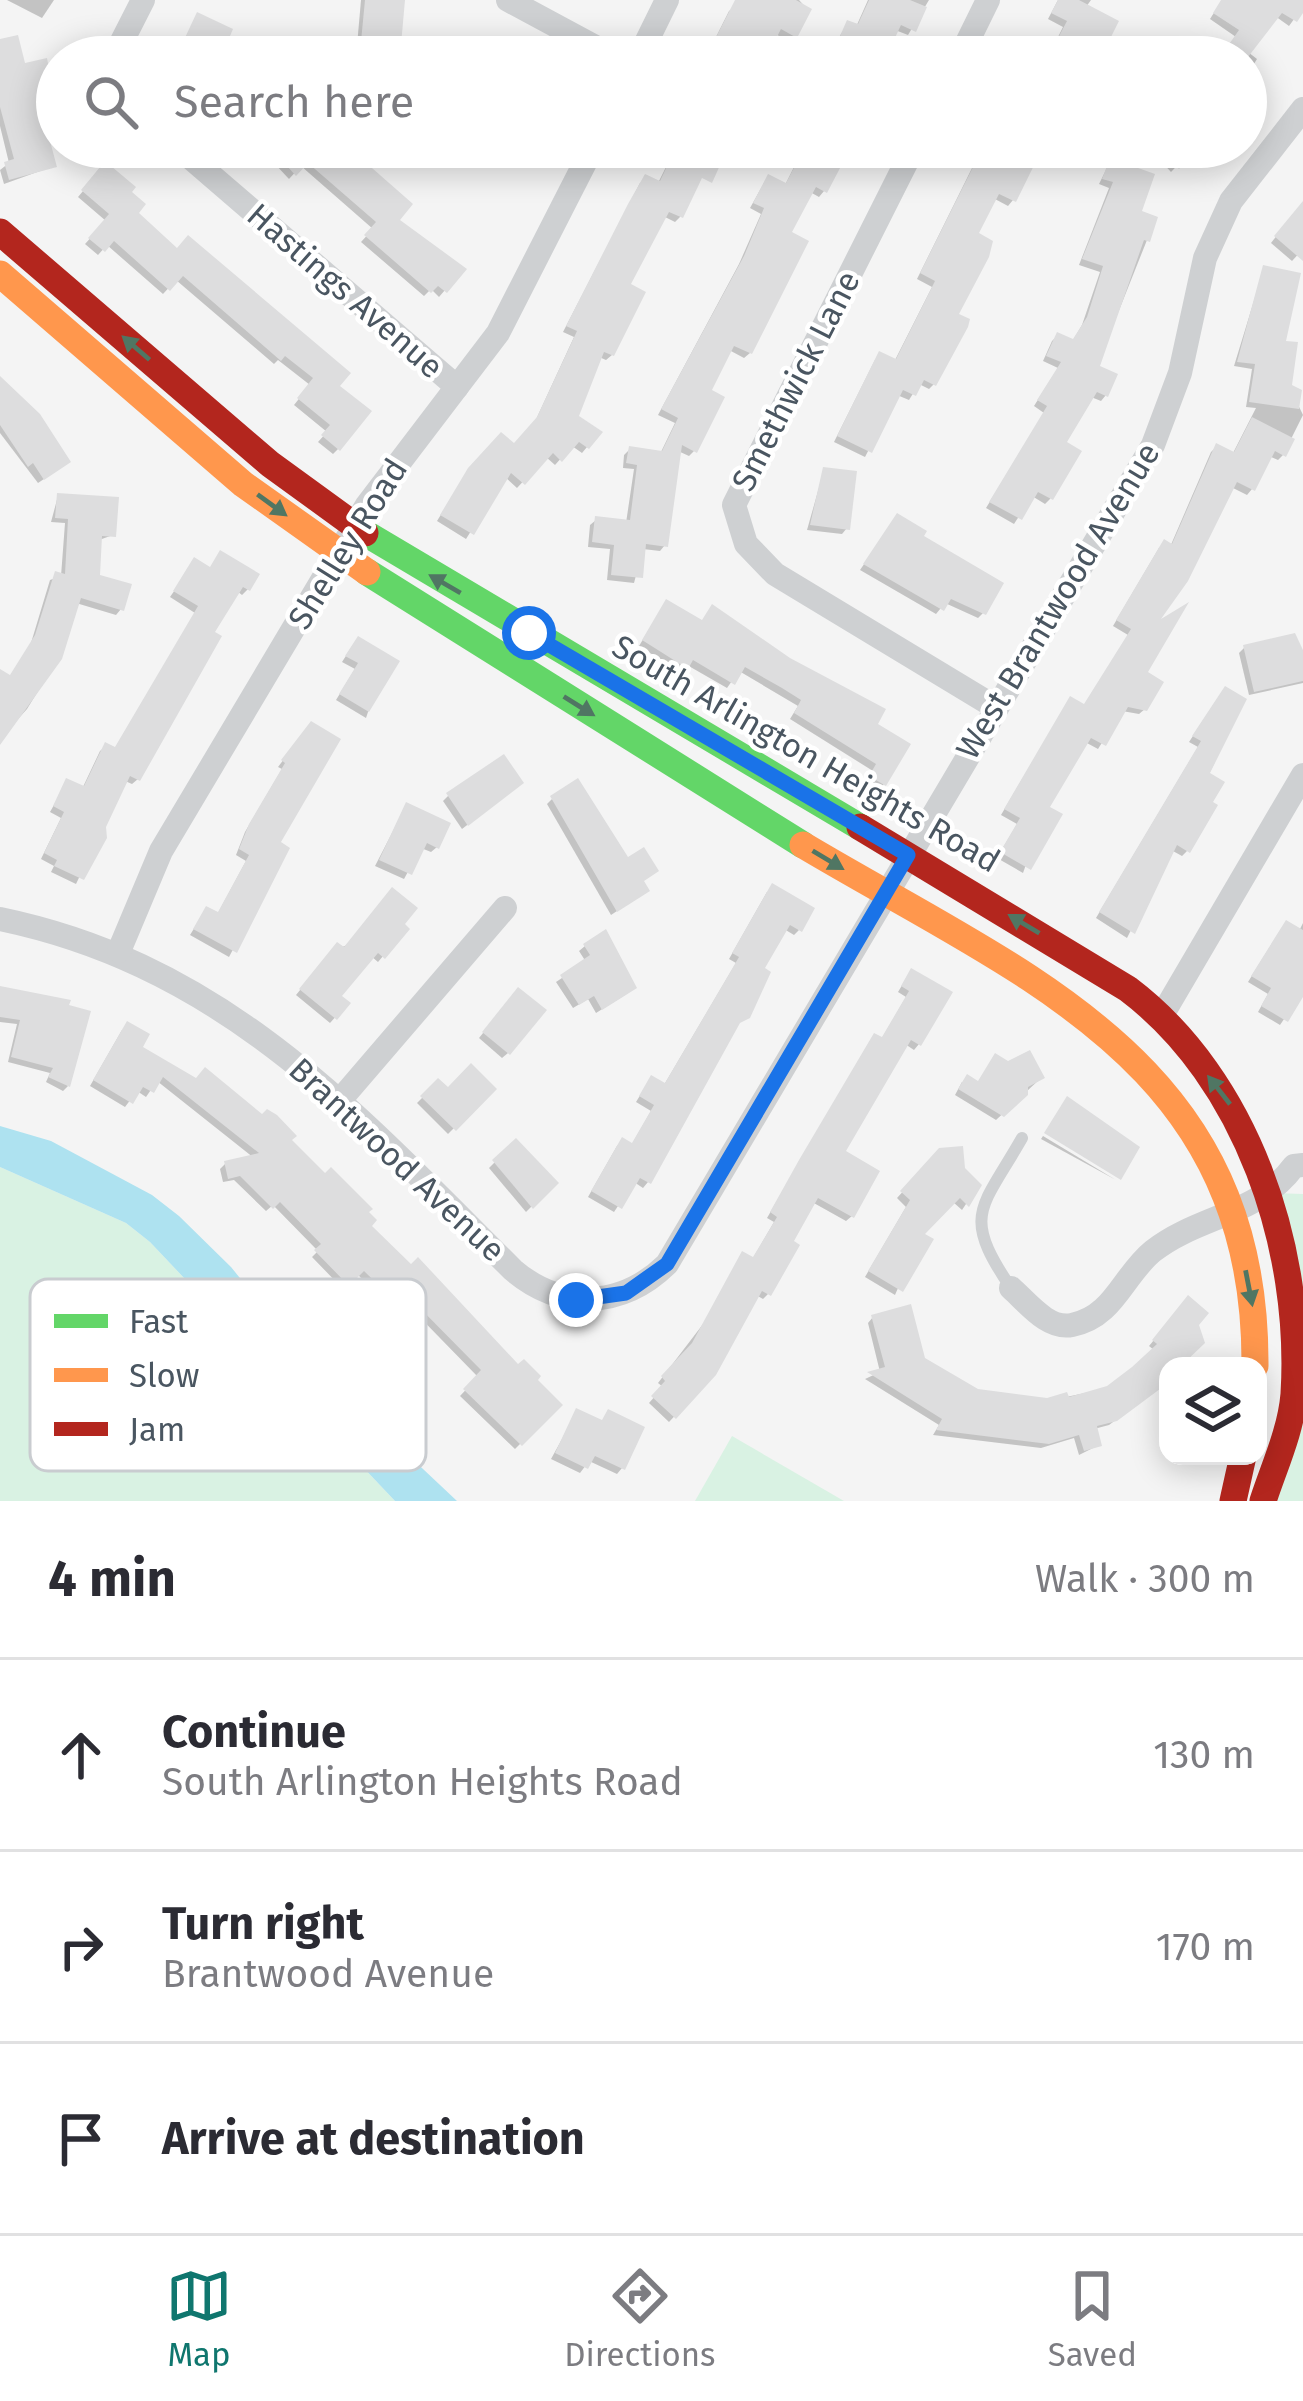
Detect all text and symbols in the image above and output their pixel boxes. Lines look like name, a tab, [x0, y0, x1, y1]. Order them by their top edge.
search box	[36, 36, 1267, 168]
icon: search	[78, 69, 144, 135]
text: Search here	[174, 75, 414, 129]
street label: Hastings Avenue	[239, 195, 451, 387]
street label: Smethwick Lane	[723, 264, 869, 498]
one-way arrow	[121, 335, 151, 361]
street label: West Brantwood Avenue	[948, 436, 1168, 766]
street label: Shelley Road	[280, 451, 416, 637]
one-way arrow	[256, 493, 288, 517]
one-way arrow	[428, 575, 462, 596]
route start	[502, 606, 556, 660]
street label: South Arlington Heights Road	[605, 626, 1007, 882]
one-way arrow	[563, 694, 596, 716]
one-way arrow	[811, 848, 845, 869]
one-way arrow	[1007, 915, 1041, 936]
street label: Brantwood Avenue	[281, 1050, 513, 1270]
one-way arrow	[1207, 1075, 1232, 1106]
one-way arrow	[1241, 1270, 1260, 1308]
route end	[549, 1273, 603, 1327]
legend	[30, 1279, 426, 1471]
text: Fast	[129, 1302, 188, 1342]
text: Slow	[129, 1356, 199, 1396]
map controls	[1159, 1357, 1267, 1465]
button: layers	[1159, 1357, 1267, 1465]
text: Jam	[129, 1410, 185, 1450]
text: 4 min	[48, 1548, 176, 1610]
text: Walk · 300 m	[1035, 1556, 1255, 1602]
text: Continue	[162, 1705, 346, 1759]
icon: ahead	[48, 1722, 114, 1788]
text: 130 m	[1153, 1732, 1255, 1778]
text: South Arlington Heights Road	[162, 1759, 683, 1805]
text: Turn right	[162, 1897, 364, 1951]
icon: right	[48, 1914, 114, 1980]
text: 170 m	[1156, 1924, 1255, 1970]
text: Brantwood Avenue	[162, 1951, 494, 1997]
icon: arrive	[48, 2106, 114, 2172]
text: Arrive at destination	[162, 2112, 585, 2166]
tab: Map	[166, 2263, 232, 2375]
tab: Directions	[564, 2263, 716, 2375]
tab: Saved	[1048, 2263, 1137, 2375]

